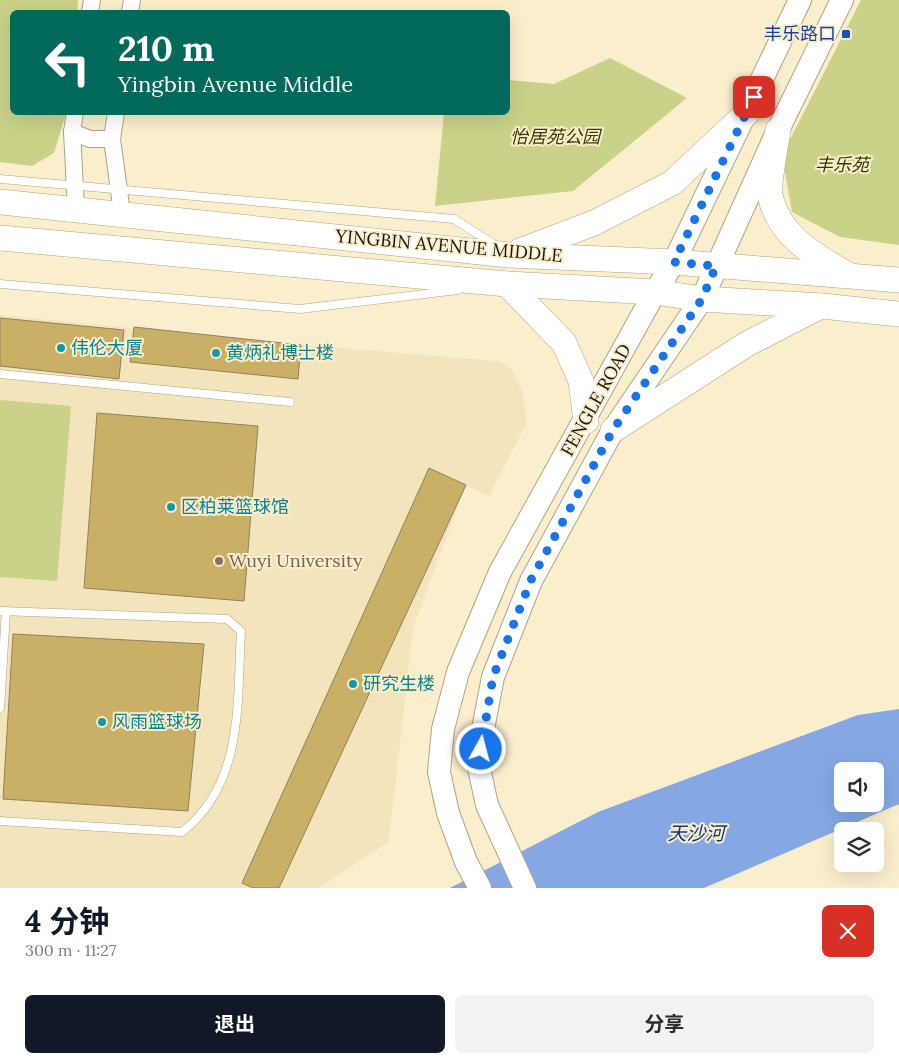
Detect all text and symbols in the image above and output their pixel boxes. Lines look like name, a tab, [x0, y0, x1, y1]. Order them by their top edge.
place label: 丰乐路口	[764, 22, 836, 45]
text: 210 m	[118, 26, 215, 71]
marker: 丰乐路口	[840, 28, 852, 40]
icon: left	[35, 30, 100, 95]
text: Yingbin Avenue Middle	[118, 70, 353, 98]
pin	[733, 76, 775, 118]
icon: arrive	[740, 83, 768, 111]
park label: 怡居苑公园	[510, 125, 603, 148]
park label: 丰乐苑	[815, 153, 872, 176]
street label: YINGBIN AVENUE MIDDLE	[334, 224, 563, 267]
place label: 伟伦大厦	[71, 336, 143, 359]
street label: FENGLE ROAD	[555, 340, 636, 460]
place label: 黄炳礼博士楼	[226, 341, 334, 364]
marker: 伟伦大厦	[55, 342, 67, 354]
marker: 黄炳礼博士楼	[210, 347, 222, 359]
place label: 区柏莱篮球馆	[181, 495, 289, 518]
marker: 区柏莱篮球馆	[165, 501, 177, 513]
place label: Wuyi University	[229, 549, 363, 572]
marker: Wuyi University	[213, 555, 225, 567]
place label: 研究生楼	[363, 672, 435, 695]
marker: 研究生楼	[347, 678, 359, 690]
place label: 风雨篮球场	[112, 710, 202, 733]
marker: 风雨篮球场	[96, 716, 108, 728]
position arrow	[454, 722, 506, 774]
map controls	[834, 762, 884, 872]
button: sound	[834, 762, 884, 812]
water label: 天沙河	[667, 821, 728, 845]
button: layers	[834, 822, 884, 872]
text: 4 分钟	[25, 902, 109, 940]
button: close	[822, 905, 874, 957]
text: 300 m · 11:27	[25, 940, 116, 960]
button: 退出	[25, 995, 445, 1053]
button: 分享	[455, 995, 874, 1053]

